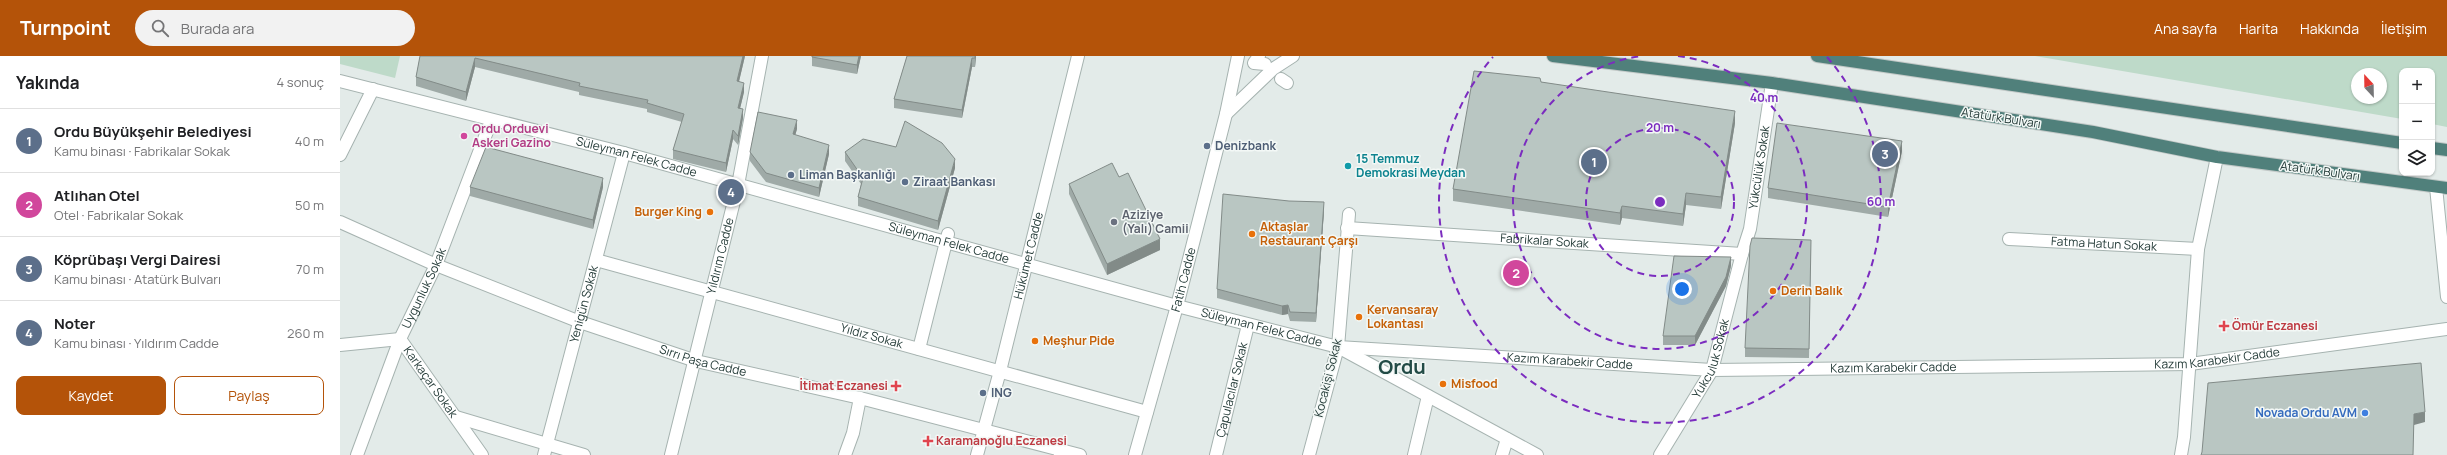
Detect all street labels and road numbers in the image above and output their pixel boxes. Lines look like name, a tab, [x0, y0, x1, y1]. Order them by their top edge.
street label: Atatürk Bulvarı	[1960, 103, 2042, 132]
street label: Yükcülük Sokak	[1744, 123, 1774, 210]
street label: Süleyman Felek Cadde	[574, 132, 699, 181]
street label: Atatürk Bulvarı	[2279, 157, 2361, 185]
street label: Hükümet Cadde	[1009, 210, 1047, 301]
street label: Yıldırım Cadde	[702, 216, 738, 296]
street label: Süleyman Felek Cadde	[887, 218, 1011, 267]
street label: Fabrikalar Sokak	[1500, 229, 1590, 252]
street label: Fatma Hatun Sokak	[2050, 232, 2158, 255]
street label: Uygunluk Sokak	[397, 244, 450, 331]
street label: Fatih Cadde	[1167, 245, 1200, 314]
street label: Yenigün Sokak	[565, 263, 602, 345]
street label: Süleyman Felek Cadde	[1199, 303, 1324, 351]
street label: Yukculuk Sokak	[1688, 316, 1733, 401]
street label: Yıldız Sokak	[839, 319, 906, 353]
street label: Kocakişi Sokak	[1310, 336, 1346, 419]
street label: Çapulacılar Sokak	[1212, 339, 1252, 439]
street label: Sırrı Paşa Cadde	[657, 340, 748, 380]
street label: Karkaçar Sokak	[400, 343, 463, 422]
street label: Kazım Karabekir Cadde	[2154, 343, 2281, 372]
street label: Kazım Karabekir Cadde	[1506, 348, 1633, 373]
street label: Kazım Karabekir Cadde	[1830, 358, 1957, 377]

